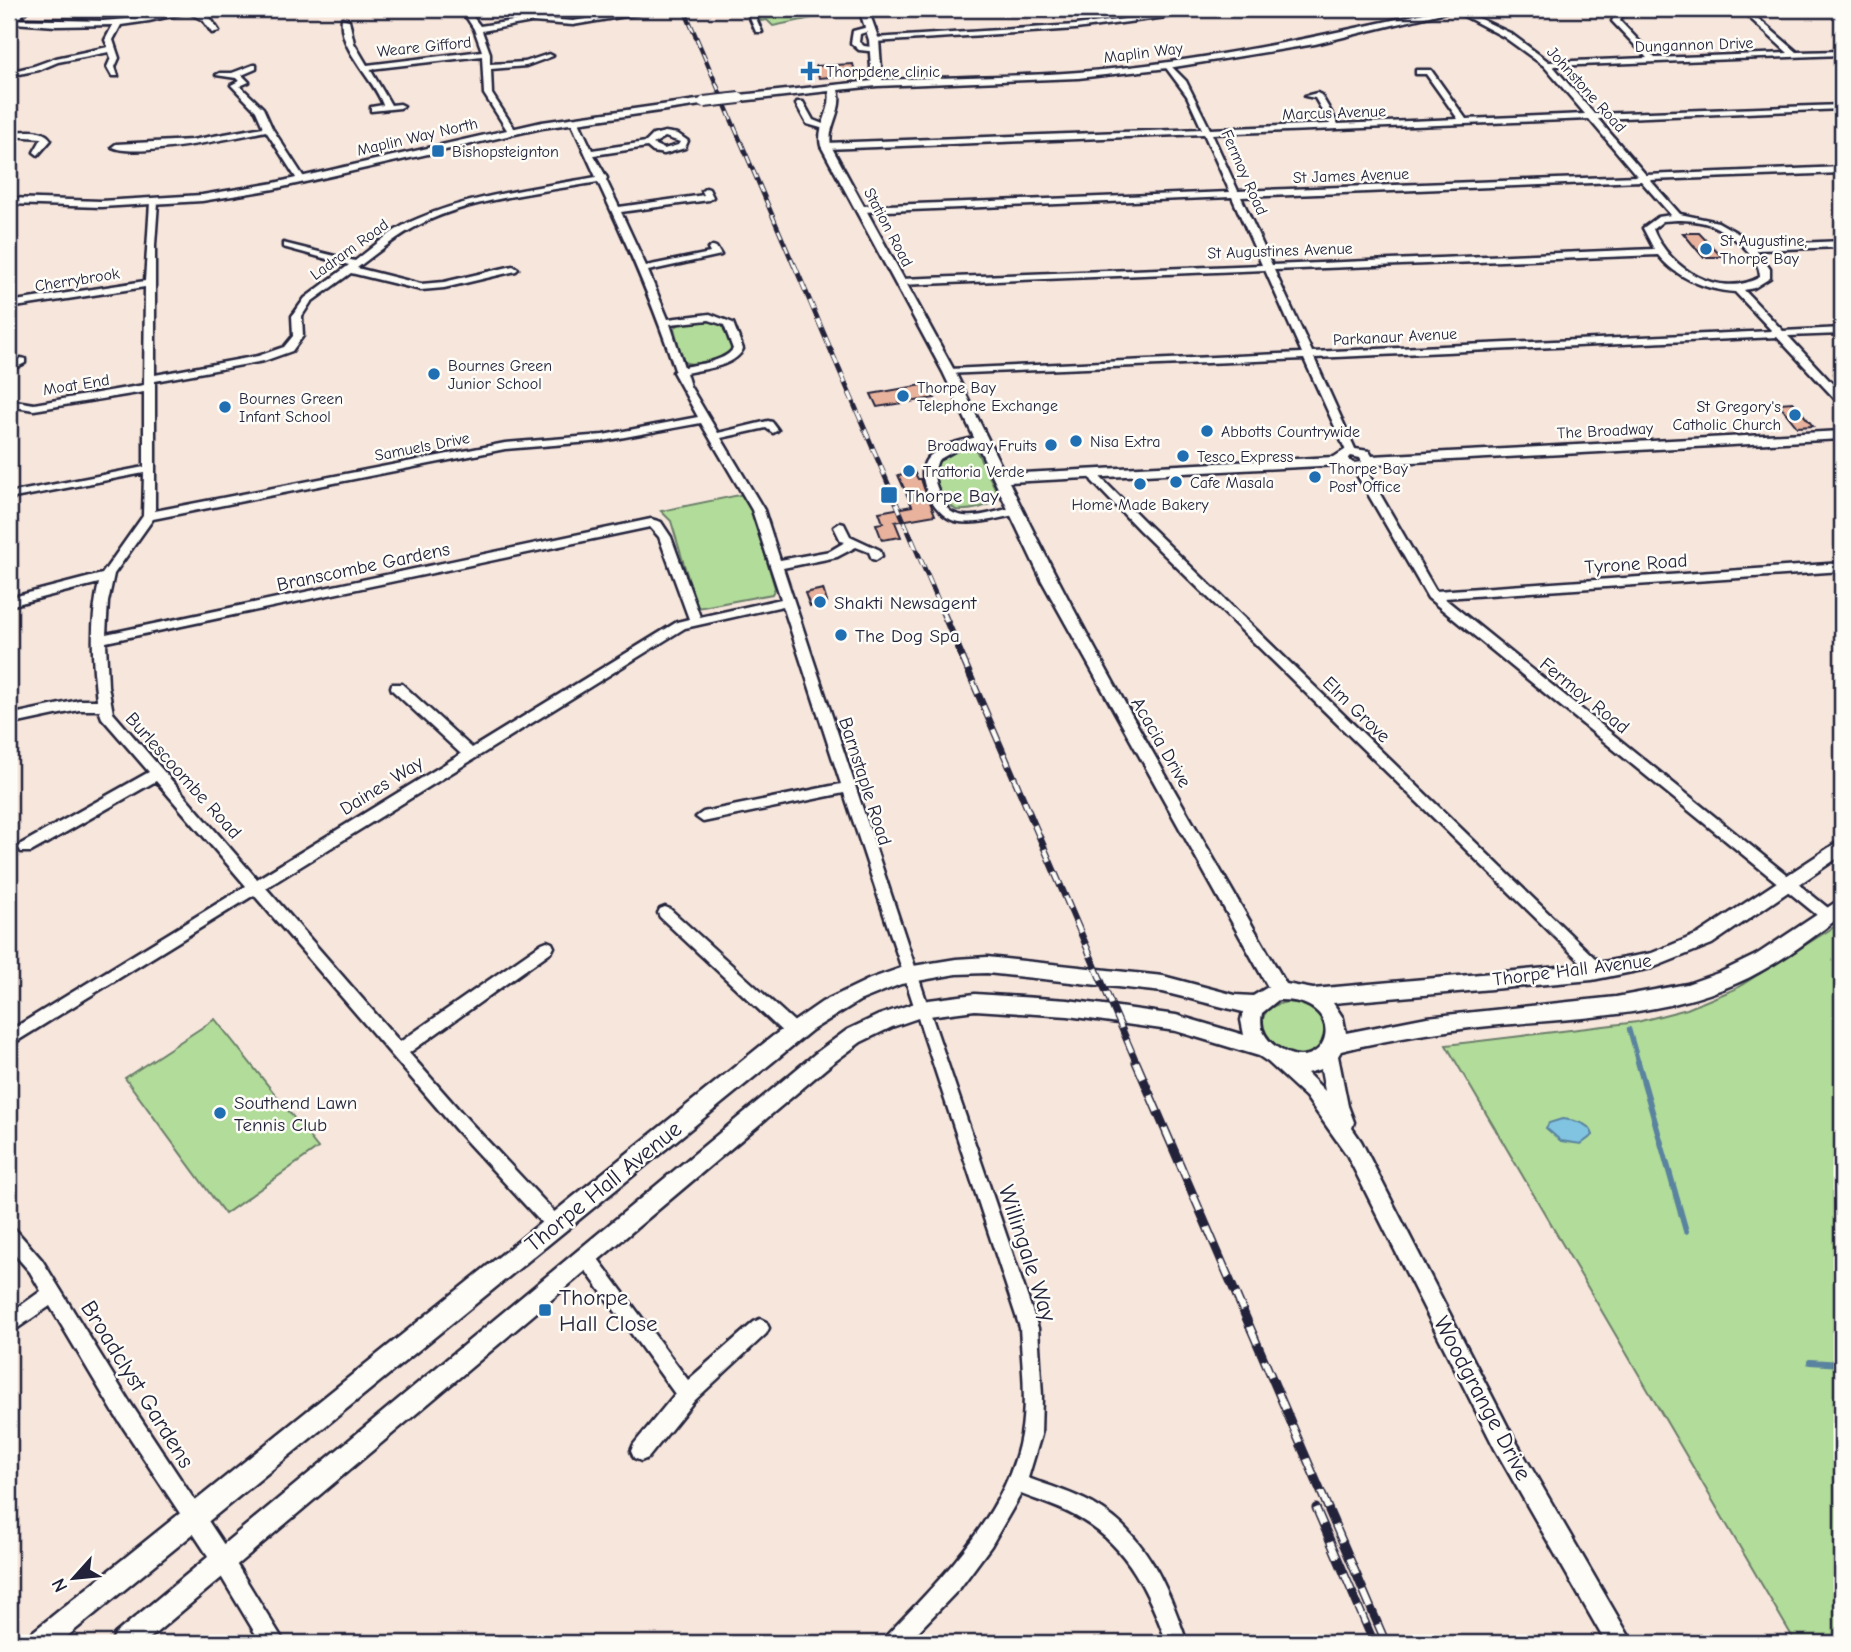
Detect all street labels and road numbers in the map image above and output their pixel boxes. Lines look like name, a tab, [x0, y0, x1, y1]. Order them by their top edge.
street label: Weare Gifford	[376, 33, 472, 61]
street label: Dungannon Drive	[1634, 34, 1754, 56]
street label: Maplin Way	[1102, 39, 1185, 67]
street label: Johnstone Road	[1543, 43, 1629, 136]
street label: Marcus Avenue	[1282, 102, 1386, 124]
street label: Maplin Way North	[355, 114, 479, 160]
street label: Fermoy Road	[1217, 127, 1271, 218]
street label: St James Avenue	[1293, 165, 1409, 187]
street label: Station Road	[860, 185, 916, 270]
street label: Ladram Road	[307, 216, 392, 284]
street label: St Augustines Avenue	[1207, 239, 1353, 263]
street label: Cherrybrook	[33, 264, 121, 296]
street label: Parkanaur Avenue	[1333, 325, 1458, 349]
street label: Moat End	[42, 371, 111, 399]
street label: The Broadway	[1557, 419, 1654, 443]
street label: Samuels Drive	[373, 429, 471, 465]
street label: Branscombe Gardens	[275, 538, 452, 596]
street label: Tyrone Road	[1584, 549, 1688, 579]
street label: Fermoy Road	[1535, 653, 1633, 738]
street label: Elm Grove	[1318, 672, 1395, 747]
street label: Acacia Drive	[1126, 693, 1196, 792]
street label: Burlescoombe Road	[121, 708, 246, 843]
street label: Barnstaple Road	[834, 714, 896, 848]
street label: Daines Way	[336, 751, 428, 820]
street label: Thorpe Hall Avenue	[1492, 949, 1653, 991]
street label: Thorpe Hall Avenue	[520, 1115, 687, 1258]
street label: Willingale Way	[993, 1181, 1063, 1326]
street label: Broadclyst Gardens	[75, 1296, 200, 1473]
street label: Woodgrange Drive	[1428, 1312, 1537, 1485]

